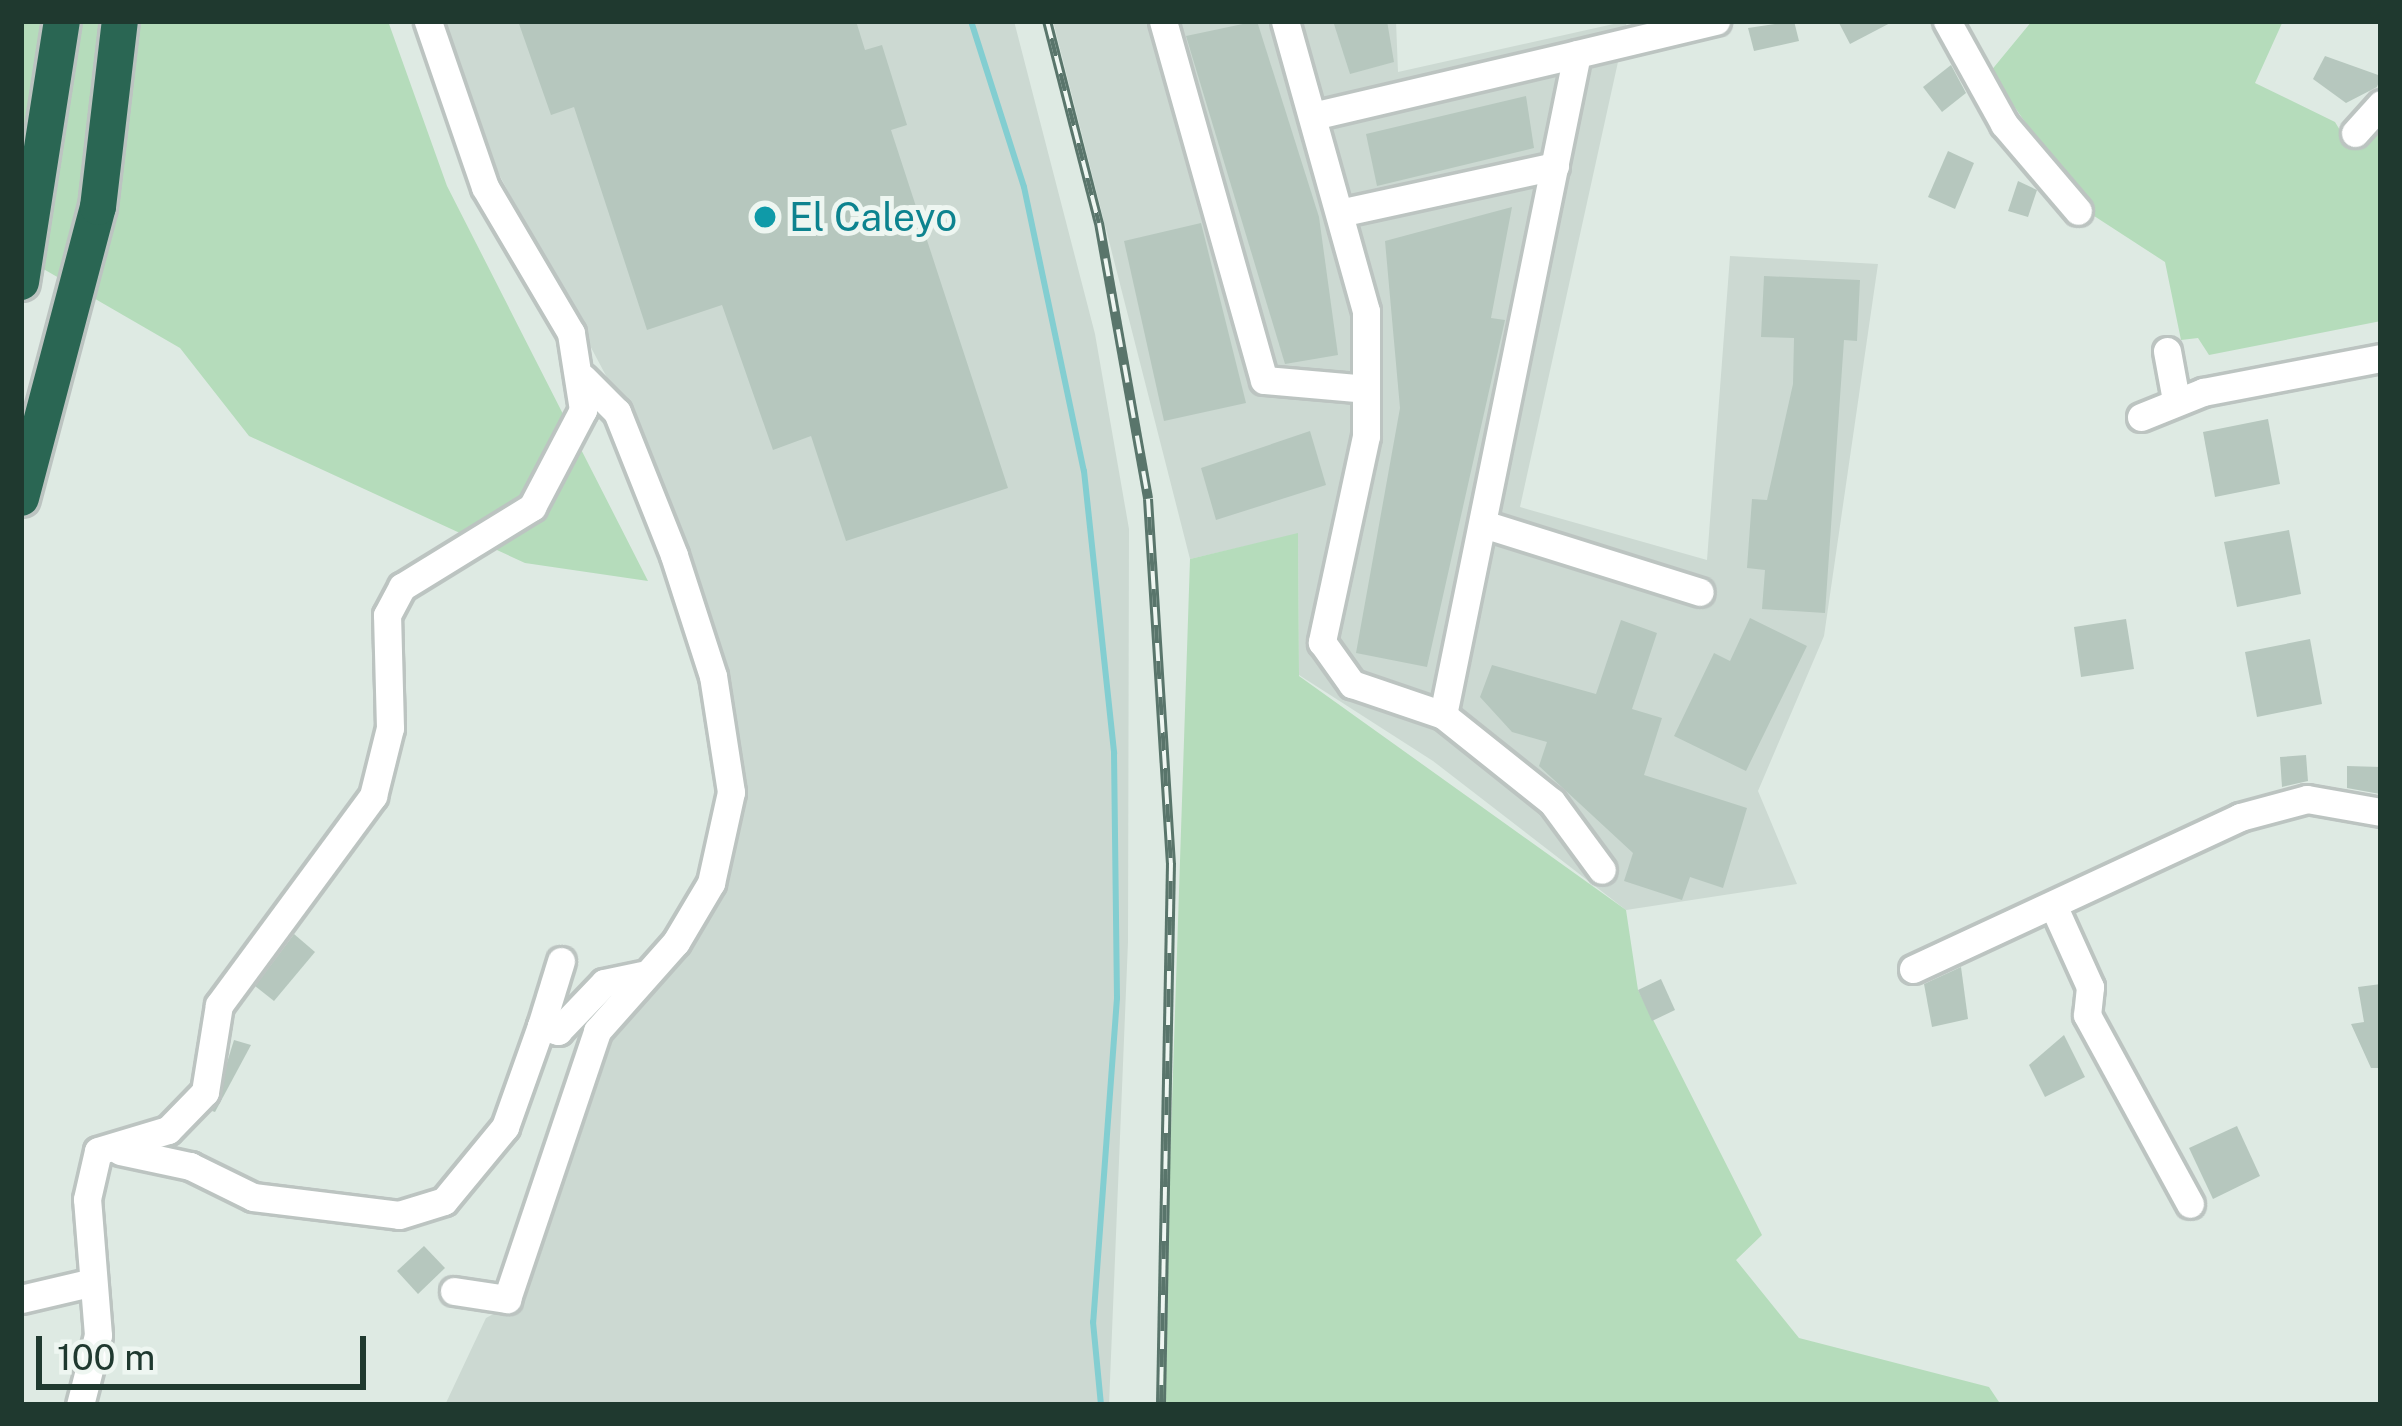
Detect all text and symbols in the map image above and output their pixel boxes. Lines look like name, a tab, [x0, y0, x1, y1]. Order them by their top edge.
place label: El Caleyo	[789, 194, 957, 240]
marker: El Caleyo	[752, 204, 778, 230]
scale bar	[42, 1312, 372, 1386]
text: 100 m	[57, 1336, 155, 1378]

